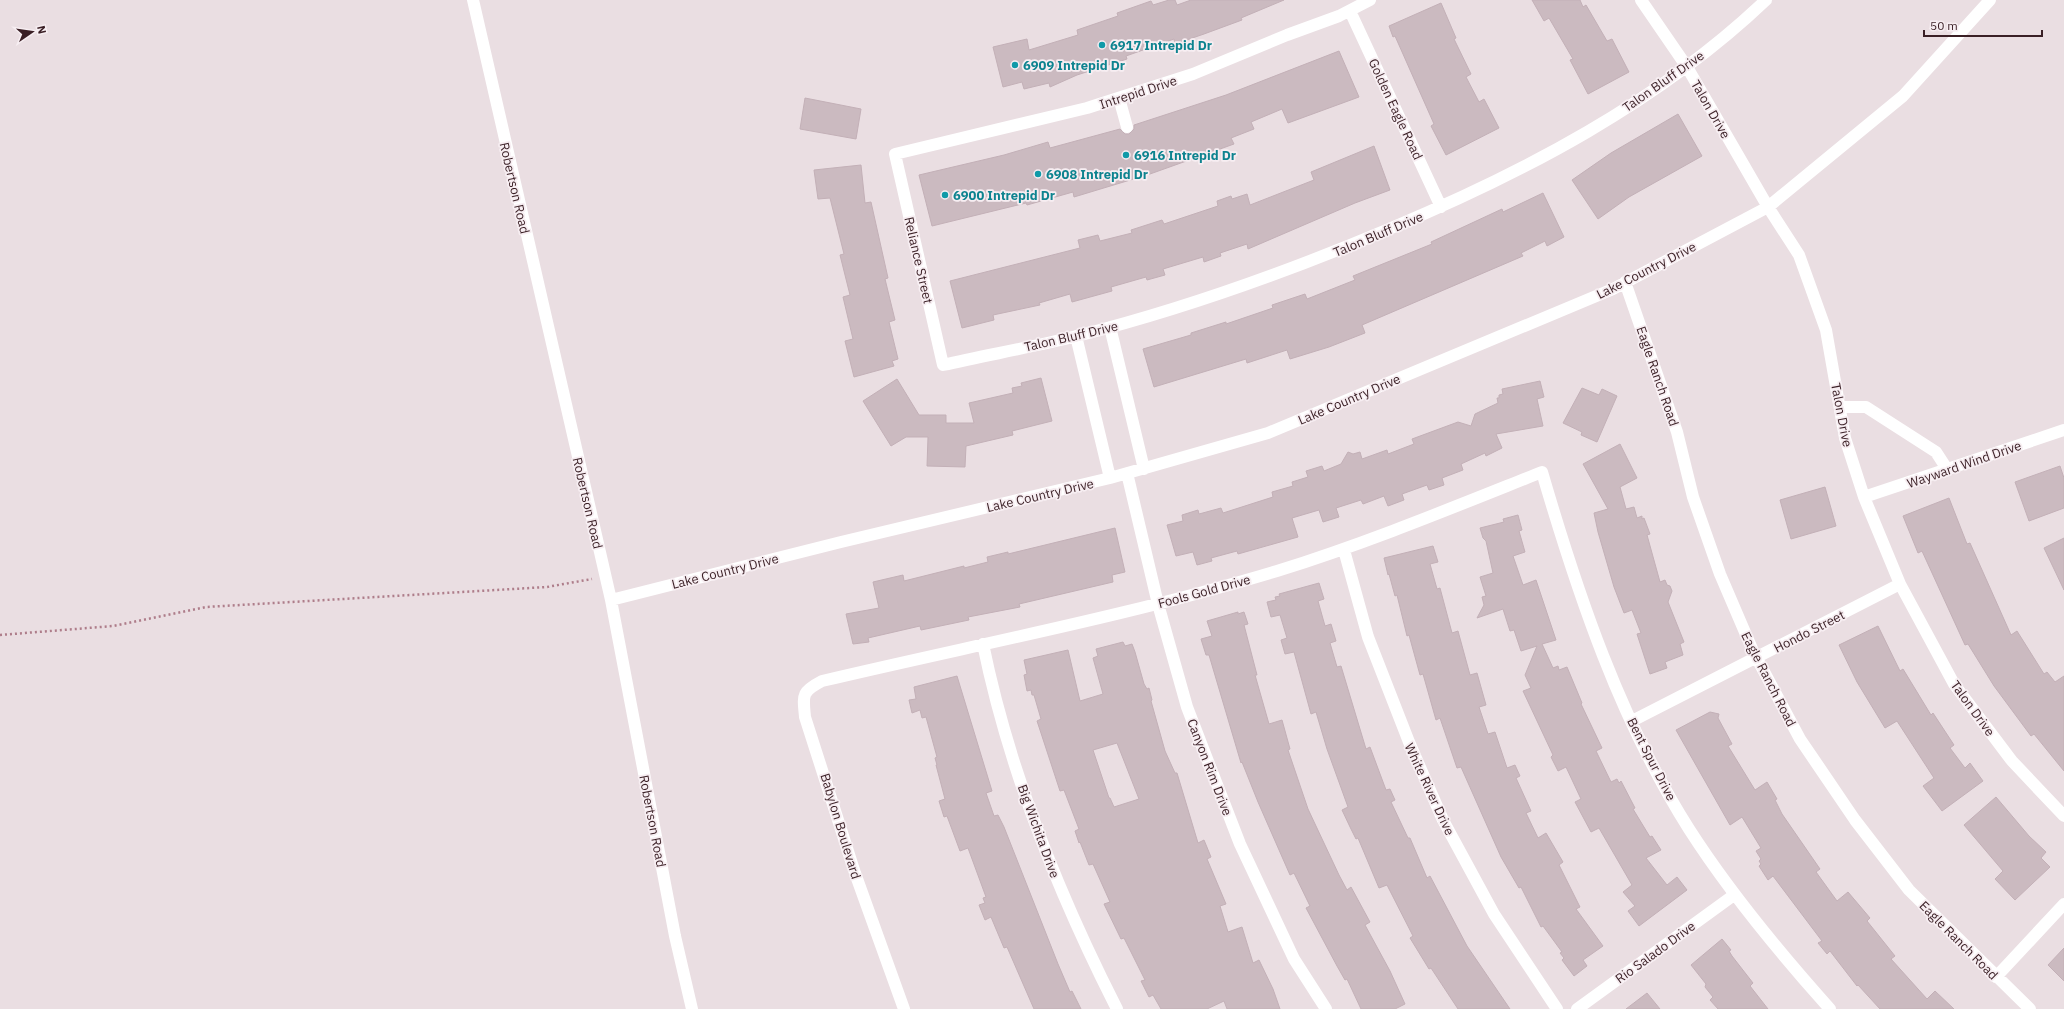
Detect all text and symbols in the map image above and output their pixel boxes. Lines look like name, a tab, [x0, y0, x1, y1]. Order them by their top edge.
north arrow	[12, 12, 52, 52]
scale bar	[1924, 12, 2042, 38]
text: 50 m	[1930, 18, 1958, 33]
text: N	[34, 24, 49, 35]
place label: 6917 Intrepid Dr	[1110, 37, 1212, 54]
marker: 6917 Intrepid Dr	[1097, 40, 1107, 50]
street label: Talon Bluff Drive	[1619, 47, 1707, 116]
street label: Golden Eagle Road	[1365, 56, 1426, 163]
place label: 6909 Intrepid Dr	[1023, 57, 1125, 74]
marker: 6909 Intrepid Dr	[1010, 60, 1020, 70]
street label: Intrepid Drive	[1097, 72, 1179, 113]
street label: Talon Drive	[1687, 77, 1734, 142]
street label: Robertson Road	[496, 141, 533, 236]
place label: 6916 Intrepid Dr	[1134, 147, 1236, 164]
marker: 6916 Intrepid Dr	[1121, 150, 1131, 160]
place label: 6908 Intrepid Dr	[1046, 166, 1148, 183]
marker: 6908 Intrepid Dr	[1033, 169, 1043, 179]
place label: 6900 Intrepid Dr	[953, 187, 1055, 204]
marker: 6900 Intrepid Dr	[940, 190, 950, 200]
street label: Talon Bluff Drive	[1331, 208, 1426, 261]
street label: Reliance Street	[900, 215, 937, 305]
street label: Lake Country Drive	[1594, 238, 1699, 303]
street label: Talon Bluff Drive	[1023, 317, 1120, 356]
street label: Eagle Ranch Road	[1632, 324, 1683, 428]
street label: Lake Country Drive	[1295, 370, 1403, 429]
street label: Talon Drive	[1827, 382, 1856, 449]
street label: Wayward Wind Drive	[1905, 437, 2024, 492]
street label: Robertson Road	[569, 456, 606, 551]
street label: Lake Country Drive	[985, 475, 1095, 516]
street label: Lake Country Drive	[670, 550, 780, 593]
street label: Fools Gold Drive	[1156, 571, 1252, 612]
street label: Hondo Street	[1771, 606, 1848, 657]
street label: Eagle Ranch Road	[1737, 629, 1800, 730]
street label: Talon Drive	[1947, 677, 1999, 740]
street label: Bent Spur Drive	[1623, 715, 1680, 804]
street label: Canyon Rim Drive	[1183, 716, 1236, 818]
street label: White River Drive	[1401, 740, 1458, 838]
street label: Babylon Boulevard	[816, 771, 865, 881]
street label: Robertson Road	[635, 774, 670, 869]
street label: Big Wichita Drive	[1014, 782, 1063, 880]
street label: Eagle Ranch Road	[1916, 897, 2002, 983]
street label: Rio Salado Drive	[1612, 918, 1699, 987]

